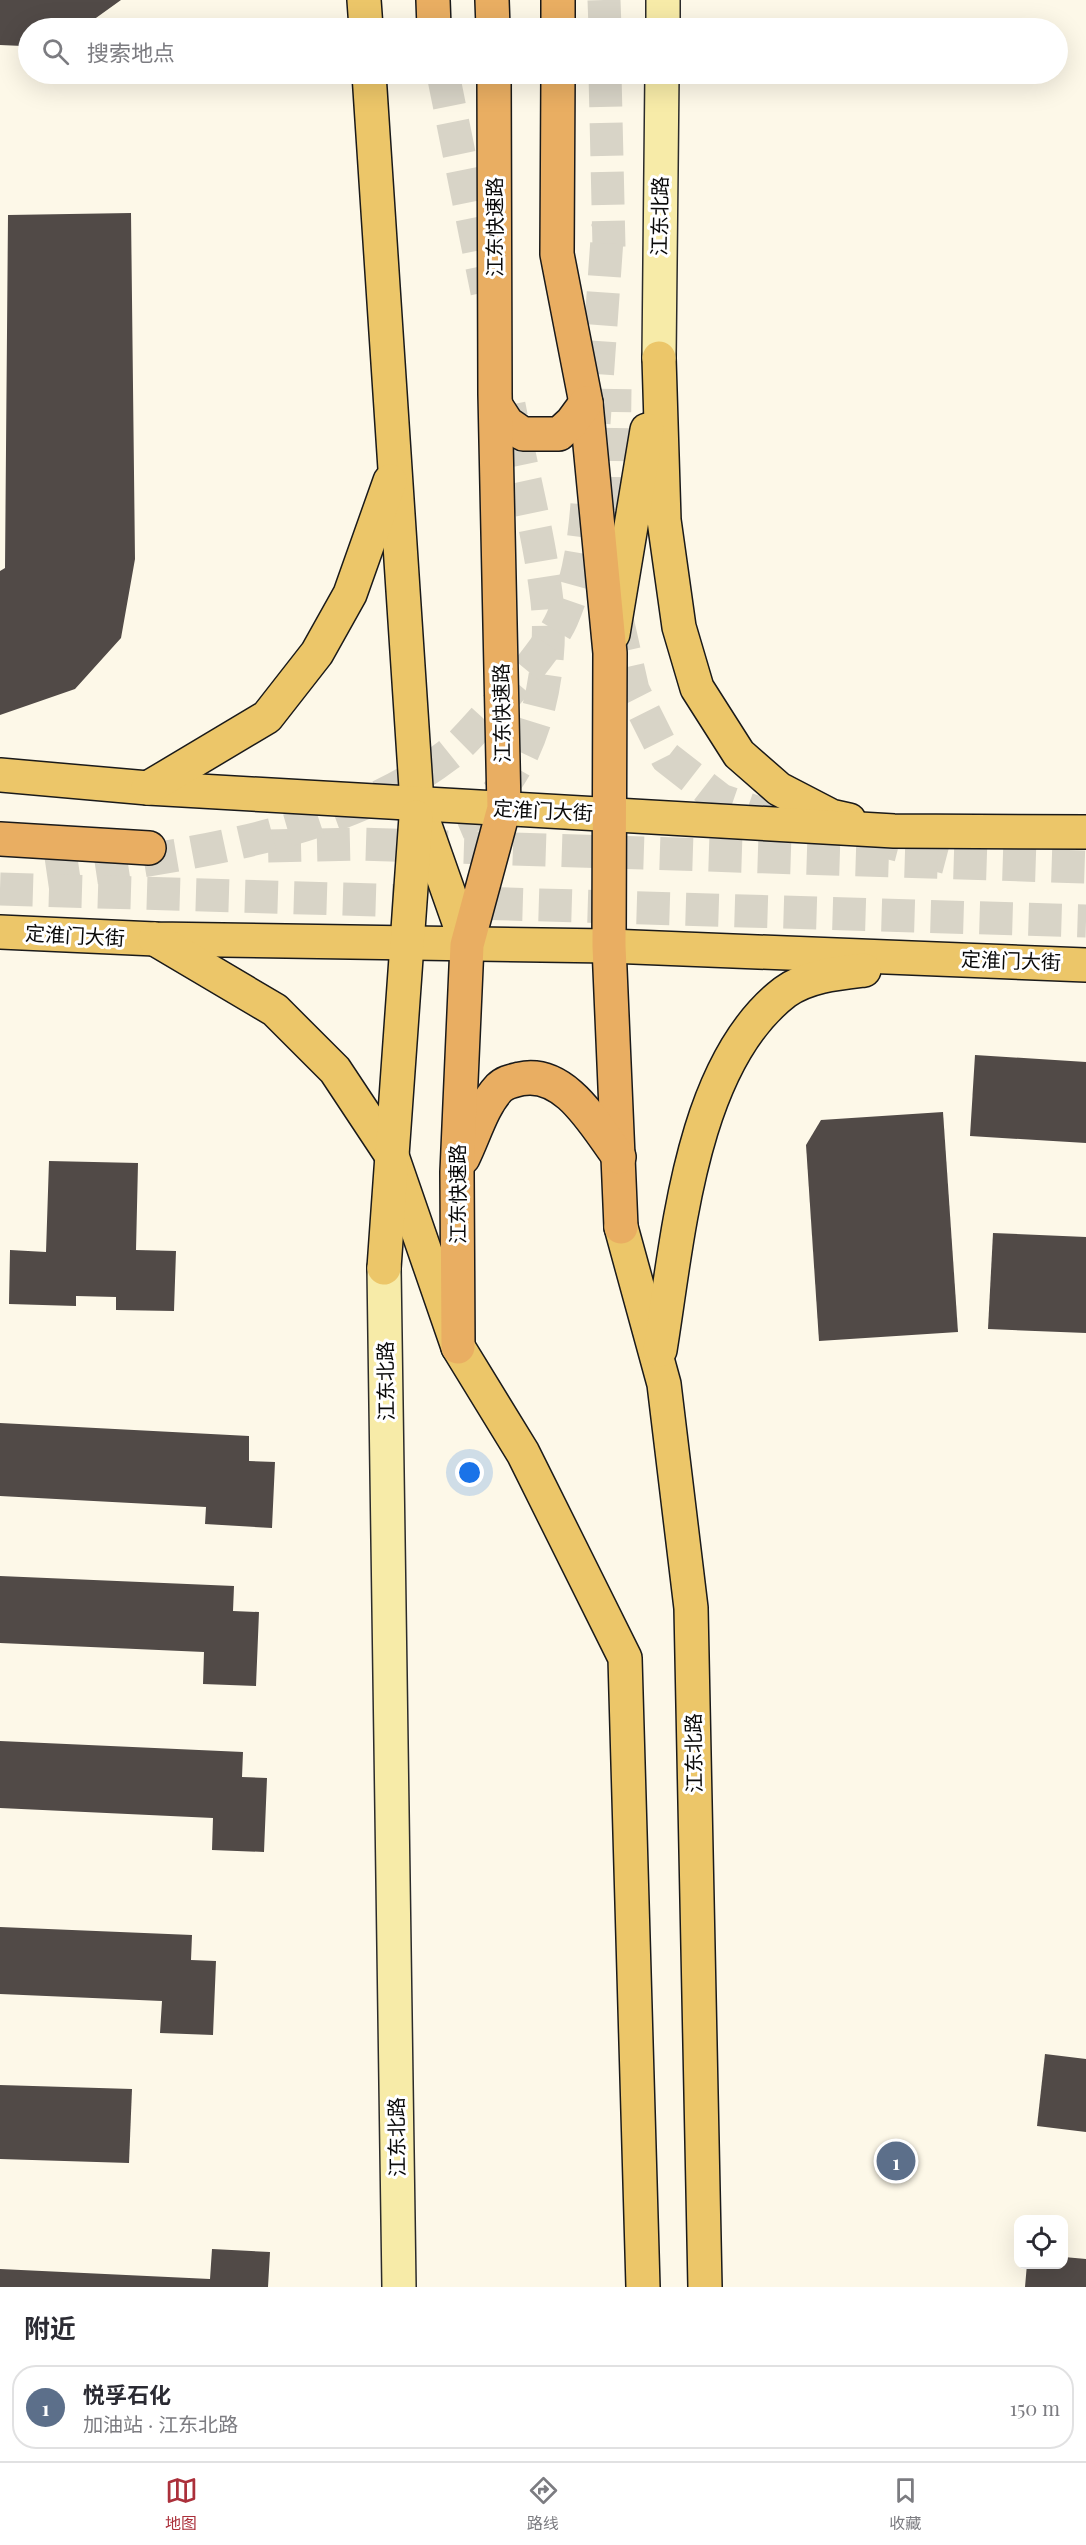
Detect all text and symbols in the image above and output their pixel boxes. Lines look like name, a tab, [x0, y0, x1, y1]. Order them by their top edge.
search box	[18, 18, 1068, 84]
icon: search	[39, 35, 72, 68]
text: 搜索地点	[87, 37, 175, 67]
street label: 江东北路	[644, 176, 673, 256]
street label: 江东快速路	[480, 177, 507, 277]
street label: 江东快速路	[486, 663, 515, 763]
street label: 定淮门大街	[492, 793, 594, 826]
street label: 定淮门大街	[24, 918, 126, 951]
street label: 定淮门大街	[961, 944, 1061, 975]
street label: 江东快速路	[443, 1144, 470, 1244]
street label: 江东北路	[370, 1341, 399, 1421]
your location	[455, 1458, 484, 1487]
street label: 江东北路	[678, 1713, 707, 1793]
street label: 江东北路	[381, 2097, 410, 2177]
pin: 1	[876, 2138, 916, 2184]
map controls	[1014, 2215, 1068, 2269]
button: locate	[1014, 2215, 1068, 2269]
text: 附近	[24, 2310, 76, 2345]
text: 悦孚石化	[83, 2379, 171, 2409]
text: 1	[42, 2394, 49, 2421]
text: 150 m	[1010, 2394, 1060, 2421]
text: 加油站 · 江东北路	[83, 2410, 238, 2437]
tab: 地图	[165, 2474, 198, 2534]
tab: 路线	[527, 2474, 560, 2534]
tab: 收藏	[889, 2474, 922, 2534]

